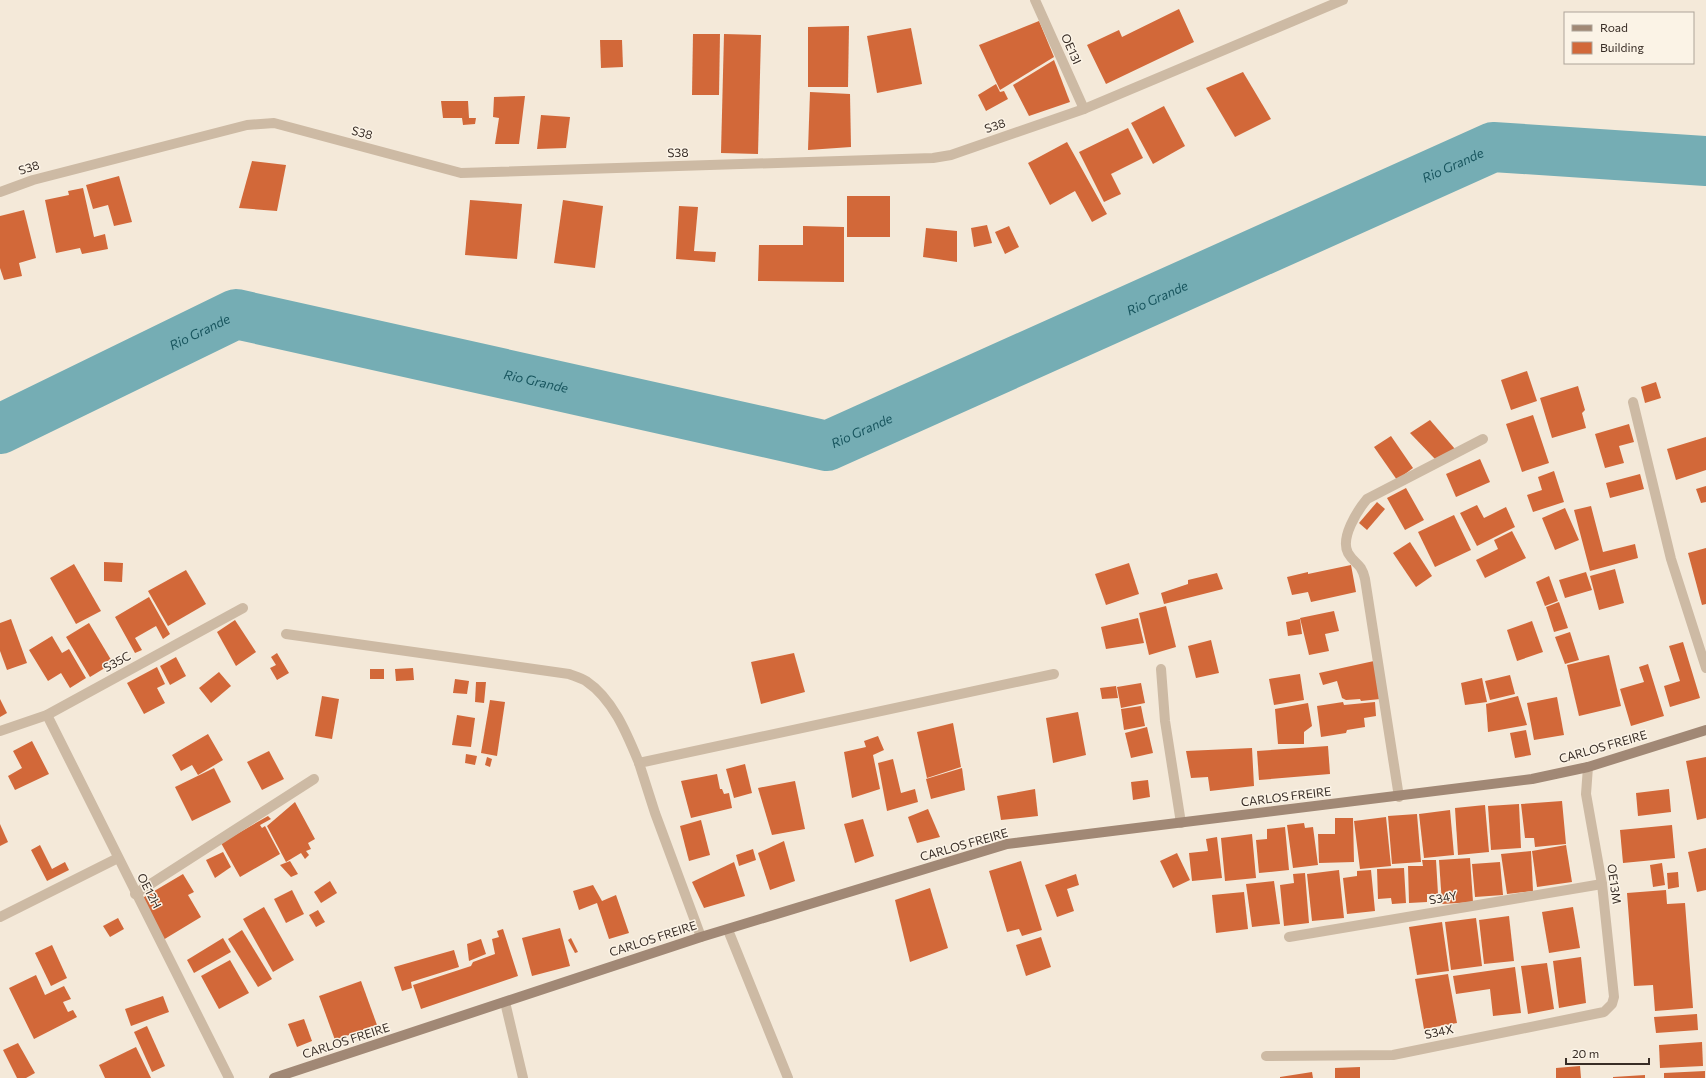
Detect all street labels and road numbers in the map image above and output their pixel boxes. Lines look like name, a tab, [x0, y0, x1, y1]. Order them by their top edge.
street label: OE13I	[1059, 31, 1085, 66]
street label: S38	[982, 115, 1007, 135]
street label: S38	[350, 123, 374, 142]
street label: S38	[667, 145, 689, 159]
street label: S38	[17, 157, 41, 177]
street label: S35C	[100, 648, 133, 674]
street label: CARLOS FREIRE	[1557, 727, 1648, 765]
street label: CARLOS FREIRE	[1240, 784, 1332, 808]
street label: CARLOS FREIRE	[918, 825, 1009, 863]
street label: OE13M	[1605, 863, 1625, 905]
street label: OE12H	[135, 871, 165, 911]
street label: S34Y	[1428, 888, 1458, 906]
street label: CARLOS FREIRE	[607, 917, 698, 959]
street label: CARLOS FREIRE	[300, 1019, 391, 1061]
street label: S34X	[1423, 1021, 1455, 1041]

